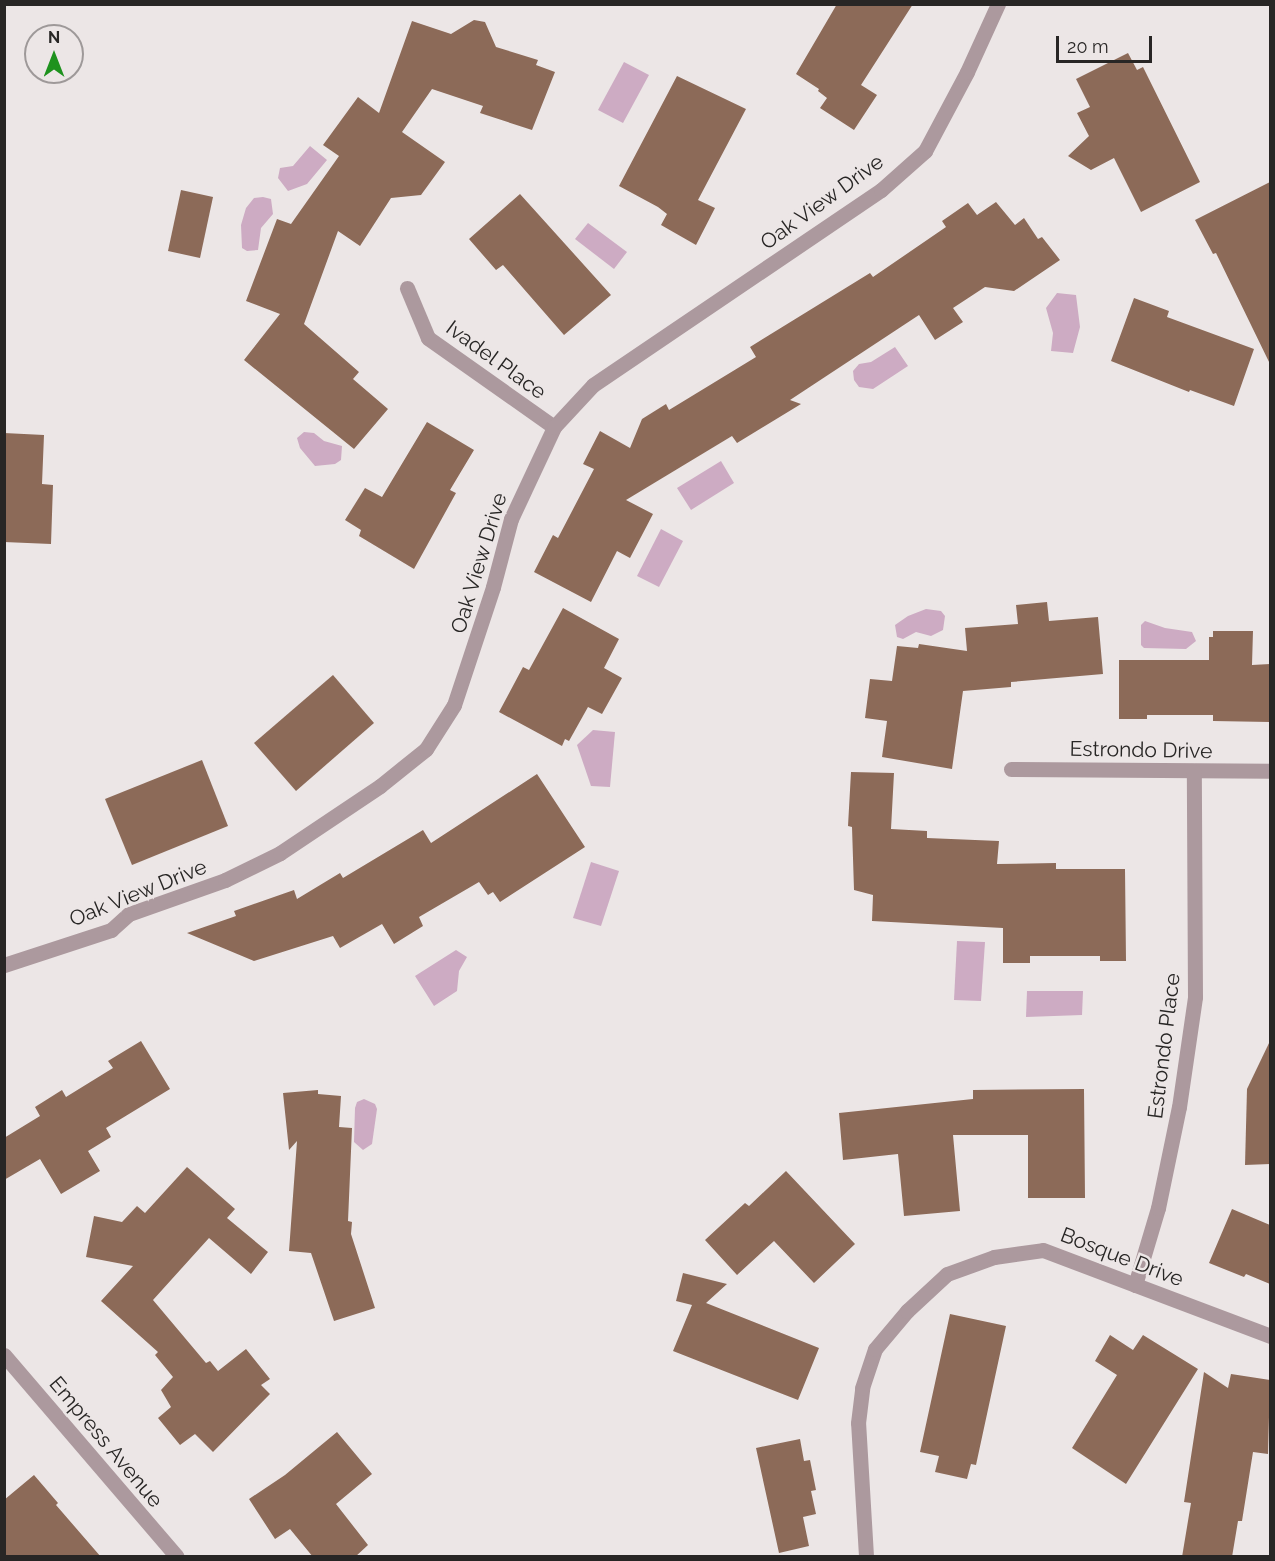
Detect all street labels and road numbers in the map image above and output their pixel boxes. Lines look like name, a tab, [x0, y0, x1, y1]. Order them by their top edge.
street label: Oak View Drive	[755, 149, 889, 255]
street label: Ivadel Place	[441, 315, 551, 405]
street label: Oak View Drive	[445, 489, 513, 637]
street label: Estrondo Drive	[1069, 736, 1213, 764]
street label: Oak View Drive	[65, 854, 211, 932]
street label: Estrondo Place	[1143, 972, 1185, 1120]
street label: Bosque Drive	[1057, 1222, 1187, 1292]
street label: Empress Avenue	[44, 1371, 168, 1513]

